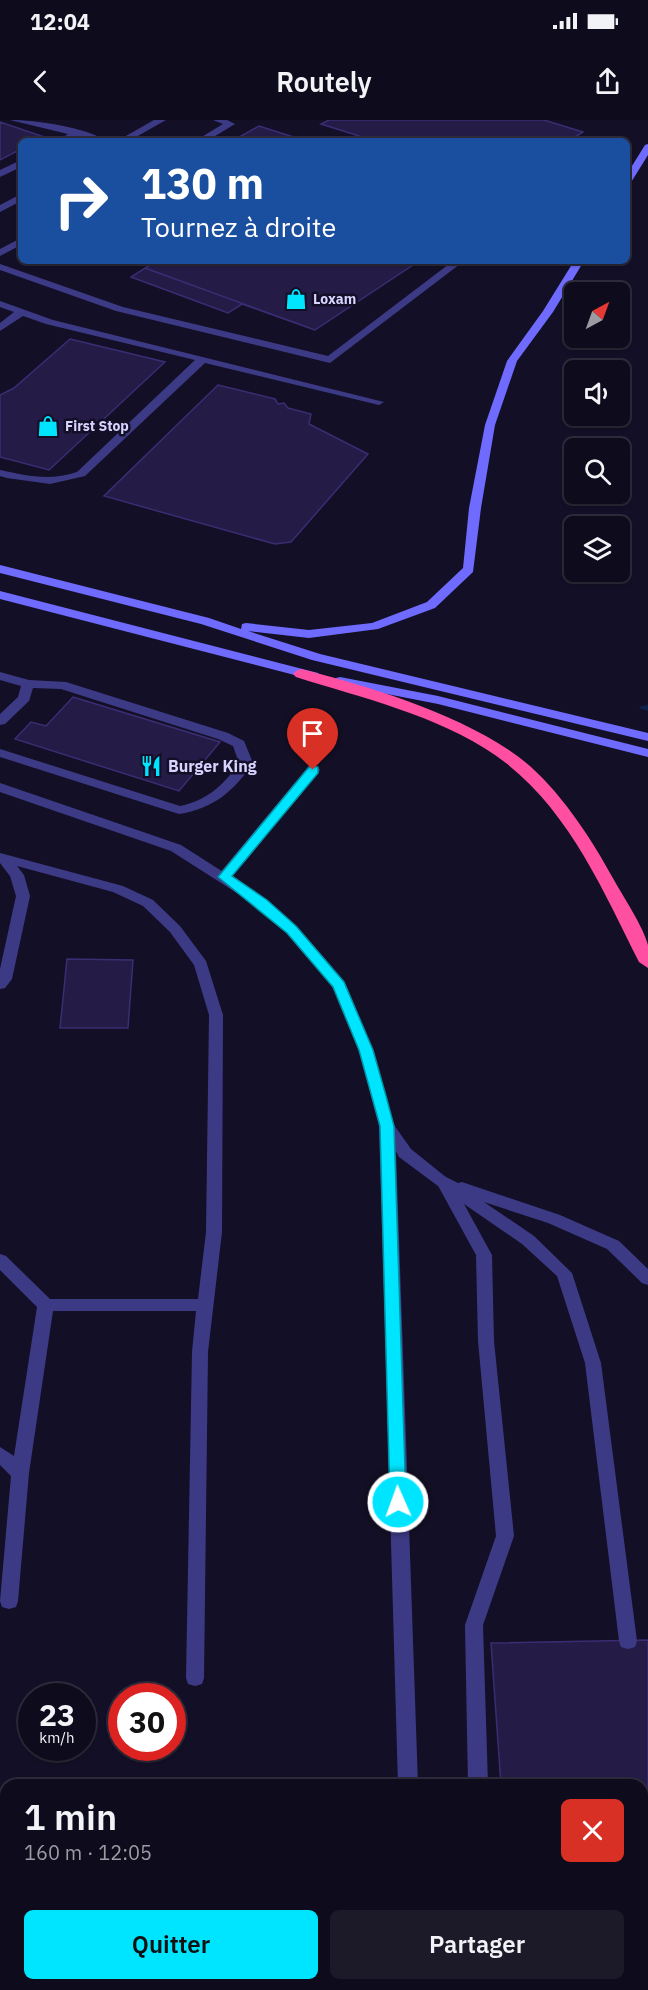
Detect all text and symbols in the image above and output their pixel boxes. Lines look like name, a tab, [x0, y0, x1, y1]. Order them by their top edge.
text: 12:04	[30, 7, 90, 36]
text: Routely	[276, 64, 372, 99]
icon: back	[24, 65, 57, 98]
icon: share	[591, 65, 624, 98]
text: 130 m	[141, 156, 264, 211]
icon: right	[42, 162, 120, 240]
text: Tournez à droite	[141, 209, 336, 244]
north arrow	[564, 282, 630, 348]
map controls	[564, 282, 630, 582]
shop icon: Loxam	[284, 287, 308, 311]
place label: Loxam	[313, 290, 356, 308]
button: sound	[564, 360, 630, 426]
shop icon: First Stop	[36, 414, 60, 438]
place label: First Stop	[65, 417, 129, 435]
button: search	[564, 438, 630, 504]
button: layers	[564, 516, 630, 582]
pin	[287, 708, 338, 770]
icon: arrive	[296, 717, 329, 750]
restaurant icon: Burger King	[139, 754, 163, 778]
place label: Burger King	[168, 756, 257, 776]
position arrow	[366, 1470, 430, 1534]
speed limit sign: 30	[108, 1683, 186, 1761]
text: 23	[39, 1695, 75, 1734]
text: km/h	[39, 1728, 75, 1747]
text: 1 min	[24, 1793, 117, 1840]
button: close	[561, 1799, 624, 1862]
text: 160 m · 12:05	[24, 1839, 152, 1866]
button: Quitter	[24, 1910, 318, 1979]
button: Partager	[330, 1910, 624, 1979]

